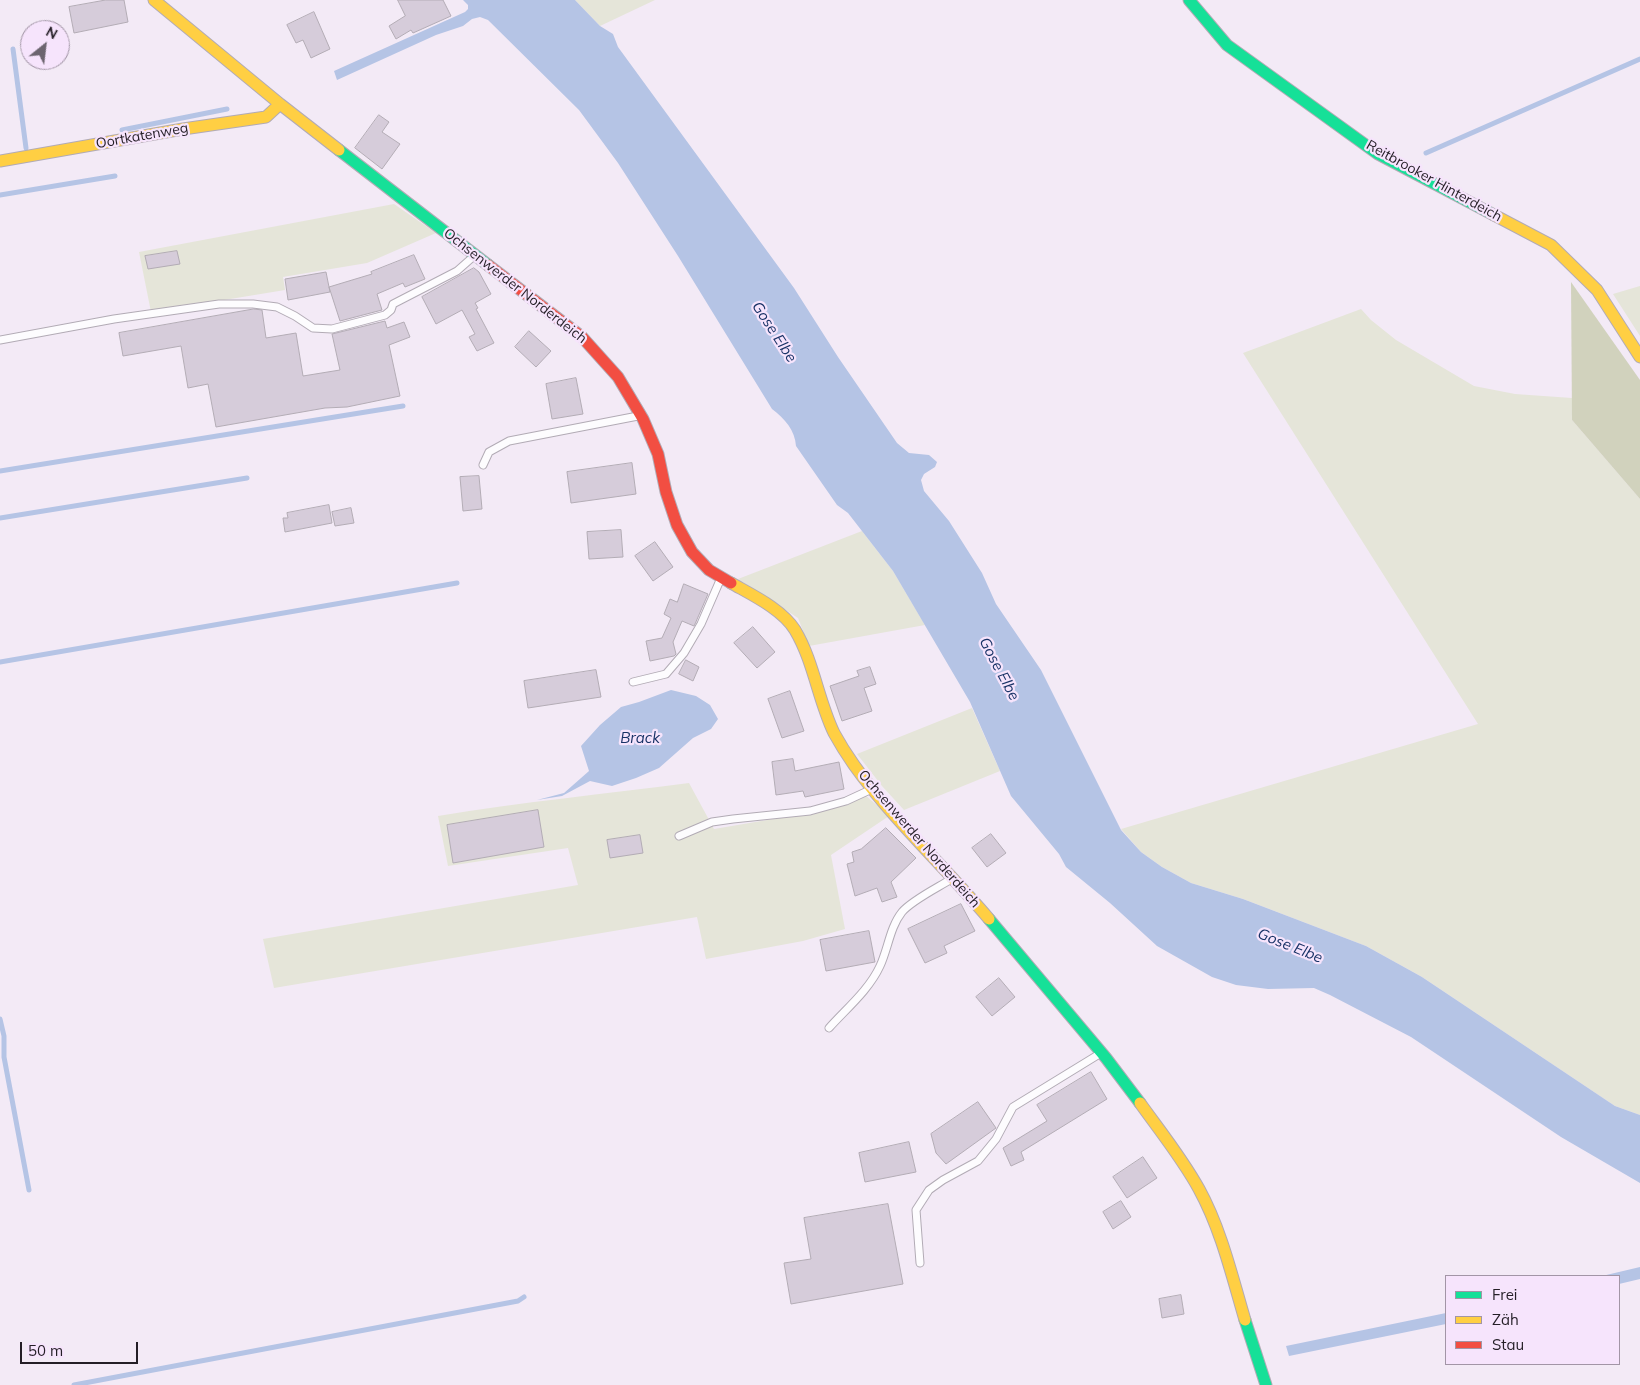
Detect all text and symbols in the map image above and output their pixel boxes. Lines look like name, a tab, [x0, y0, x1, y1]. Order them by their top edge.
north arrow	[20, 20, 70, 70]
text: N	[43, 22, 61, 43]
street label: Oortkatenweg	[95, 120, 189, 152]
street label: Reitbrooker Hinterdeich	[1363, 137, 1505, 225]
street label: Ochsenwerder Norderdeich	[440, 225, 590, 347]
water label: Gose Elbe	[748, 298, 800, 366]
water label: Gose Elbe	[975, 634, 1023, 704]
water label: Brack	[620, 729, 660, 747]
street label: Ochsenwerder Norderdeich	[855, 767, 983, 911]
water label: Gose Elbe	[1255, 925, 1325, 967]
legend	[1445, 1275, 1620, 1365]
text: Frei	[1492, 1285, 1517, 1304]
text: Zäh	[1492, 1310, 1519, 1329]
scale bar	[22, 1332, 140, 1364]
text: Stau	[1492, 1335, 1524, 1354]
text: 50 m	[28, 1341, 63, 1360]

